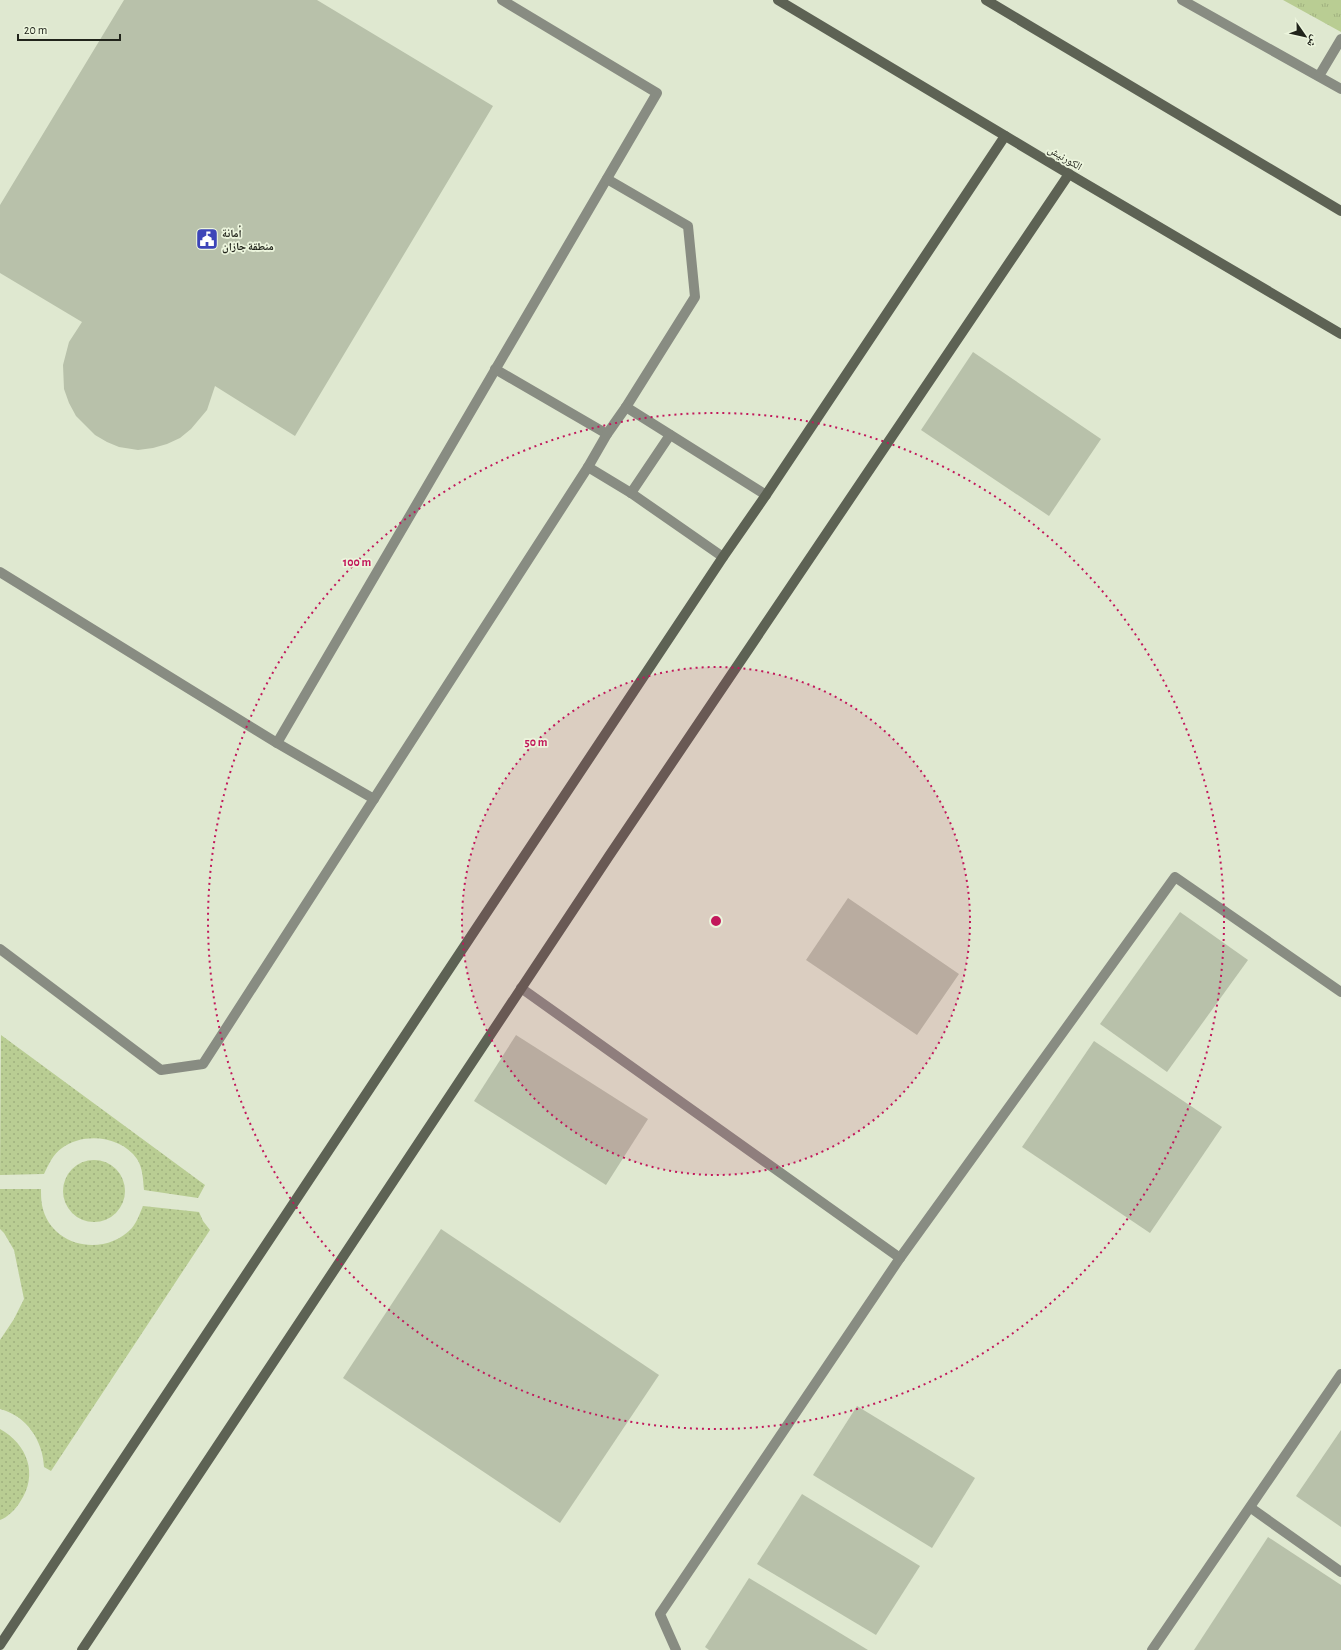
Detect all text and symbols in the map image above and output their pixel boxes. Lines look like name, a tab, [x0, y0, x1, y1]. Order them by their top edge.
scale bar	[18, 16, 120, 42]
north arrow	[1285, 16, 1325, 56]
text: 20 m	[24, 24, 47, 36]
text: ش	[1303, 32, 1321, 49]
street label: الكورنيش	[1046, 144, 1084, 173]
place label: أمانة منطقة جازان	[222, 225, 274, 254]
public building icon: أمانة منطقة جازان	[194, 226, 220, 252]
text: 100 m	[343, 556, 371, 568]
text: 50 m	[525, 736, 548, 748]
centre of rings	[709, 914, 723, 928]

